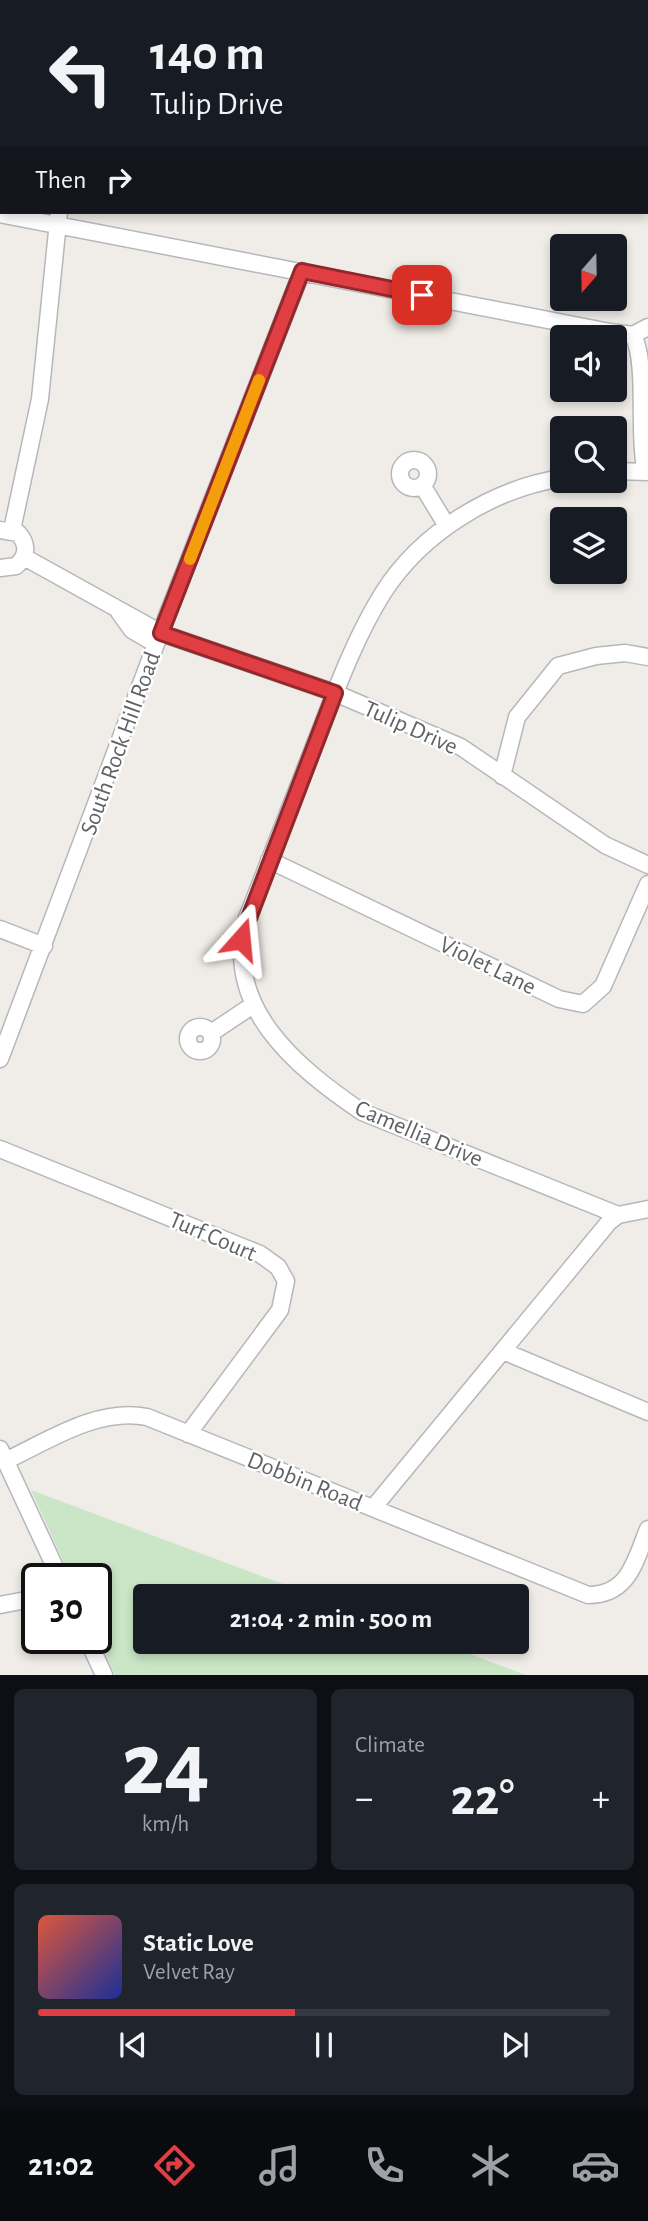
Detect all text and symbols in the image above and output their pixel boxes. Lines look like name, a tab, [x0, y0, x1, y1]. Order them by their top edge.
icon: left	[35, 28, 126, 119]
text: 140 m	[150, 30, 265, 79]
text: Tulip Drive	[150, 88, 283, 120]
icon: right	[100, 161, 138, 199]
text: Then	[35, 167, 86, 193]
north arrow	[550, 234, 626, 312]
map controls	[550, 234, 627, 584]
pin	[392, 265, 452, 325]
icon: arrive	[403, 276, 441, 314]
button: sound	[550, 325, 627, 402]
button: search	[550, 416, 627, 493]
button: layers	[550, 507, 627, 584]
street label: South Rock Hill Road	[77, 648, 165, 838]
street label: Tulip Drive	[360, 697, 461, 759]
position arrow	[204, 902, 278, 976]
street label: Violet Lane	[436, 932, 540, 999]
street label: Camellia Drive	[351, 1096, 486, 1172]
street label: Turf Court	[165, 1208, 260, 1266]
street label: Dobbin Road	[244, 1448, 366, 1516]
speed limit sign: 30	[21, 1563, 112, 1654]
text: 21:04 · 2 min · 500 m	[230, 1606, 432, 1632]
text: 24	[121, 1720, 210, 1811]
text: Climate	[355, 1734, 425, 1757]
text: 22°	[450, 1772, 515, 1824]
text: −	[355, 1780, 373, 1818]
text: +	[592, 1780, 610, 1818]
text: km/h	[142, 1813, 189, 1836]
text: Static Love	[143, 1930, 254, 1956]
text: Velvet Ray	[143, 1961, 235, 1984]
icon: previous	[114, 2026, 152, 2064]
icon: pause	[305, 2026, 343, 2064]
icon: next	[496, 2026, 534, 2064]
icon: directions	[150, 2141, 199, 2190]
icon: music	[255, 2141, 304, 2190]
icon: phone	[360, 2141, 409, 2190]
icon: climate	[466, 2141, 515, 2190]
icon: car	[571, 2141, 620, 2190]
text: 21:02	[28, 2149, 94, 2181]

